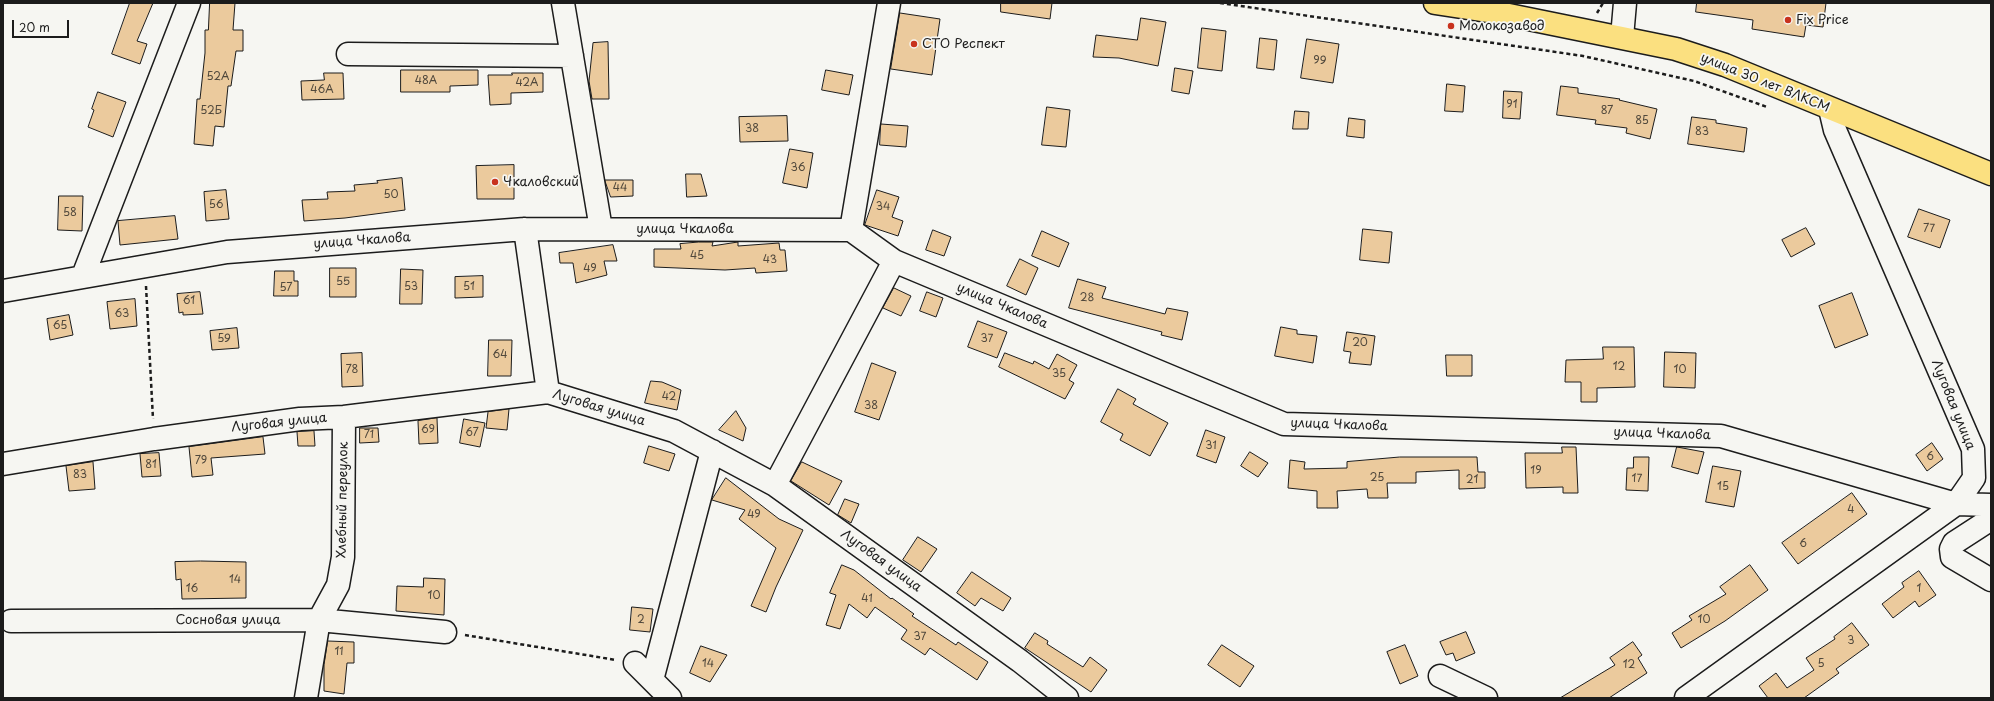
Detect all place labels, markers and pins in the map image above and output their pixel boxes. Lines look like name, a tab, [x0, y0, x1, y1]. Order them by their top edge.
place label: Fix Price	[1796, 12, 1849, 28]
marker: Fix Price	[1783, 15, 1793, 25]
place label: Молокозавод	[1459, 18, 1545, 34]
marker: Молокозавод	[1446, 21, 1456, 31]
place label: СТО Респект	[922, 36, 1005, 52]
marker: СТО Респект	[909, 39, 919, 49]
place label: Чкаловский	[503, 174, 579, 190]
marker: Чкаловский	[490, 177, 500, 187]

